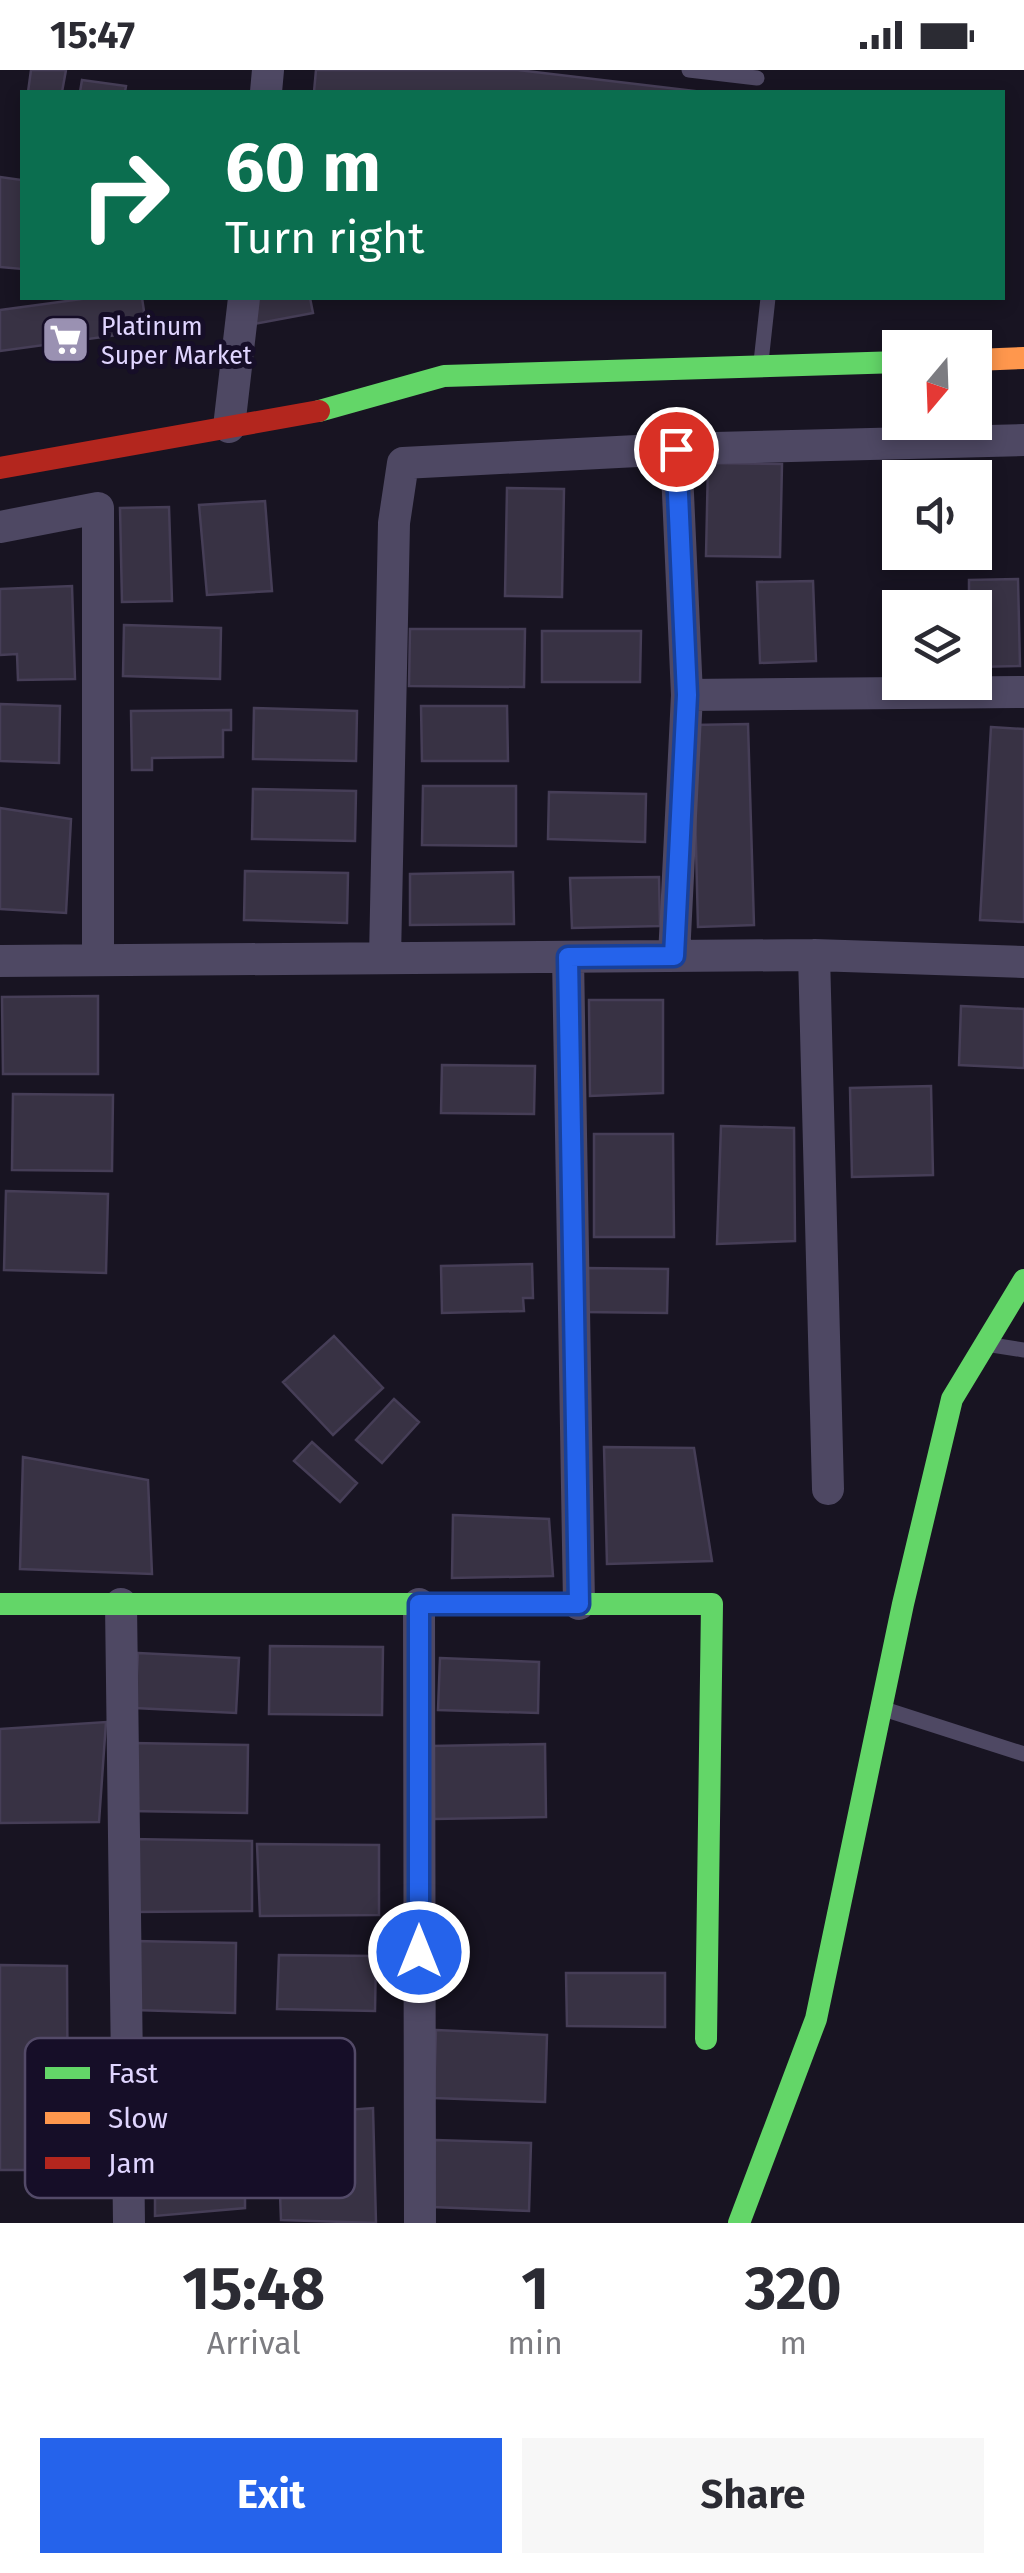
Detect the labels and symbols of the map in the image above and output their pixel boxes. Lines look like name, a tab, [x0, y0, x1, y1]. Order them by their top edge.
place label: Platinum Super Market	[101, 312, 253, 371]
supermarket icon: Platinum Super Market	[40, 314, 92, 366]
north arrow	[882, 330, 992, 440]
pin	[634, 407, 719, 492]
position arrow	[367, 1900, 471, 2004]
legend	[25, 2038, 355, 2198]
text: Fast	[108, 2057, 159, 2090]
text: Slow	[108, 2102, 168, 2135]
text: Jam	[108, 2147, 156, 2180]

